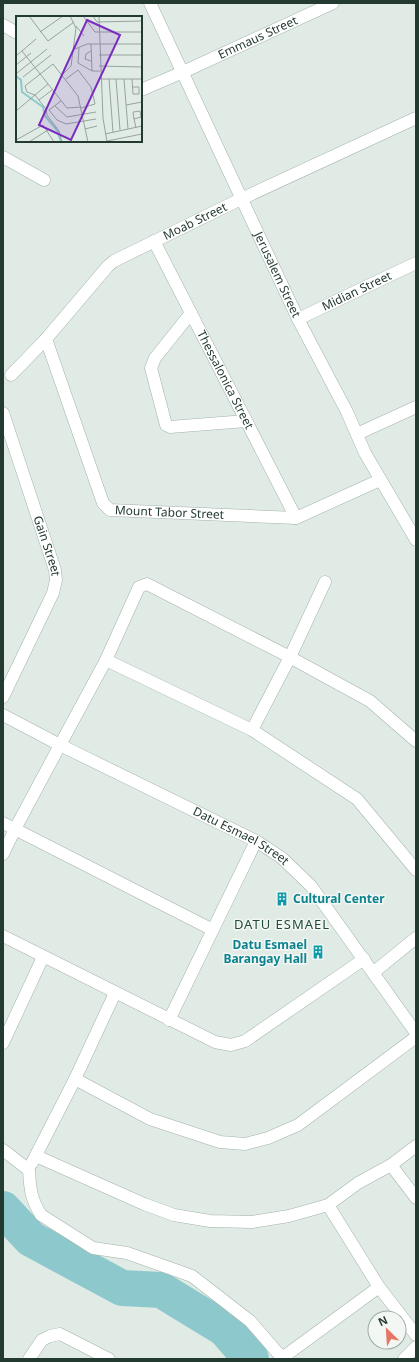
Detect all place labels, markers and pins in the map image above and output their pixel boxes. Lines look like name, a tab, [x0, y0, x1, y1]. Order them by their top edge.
place label: Cultural Center	[293, 890, 385, 907]
building icon: Cultural Center	[274, 891, 290, 907]
place label: Datu Esmael Barangay Hall	[223, 936, 307, 967]
building icon: Datu Esmael Barangay Hall	[310, 944, 326, 960]

